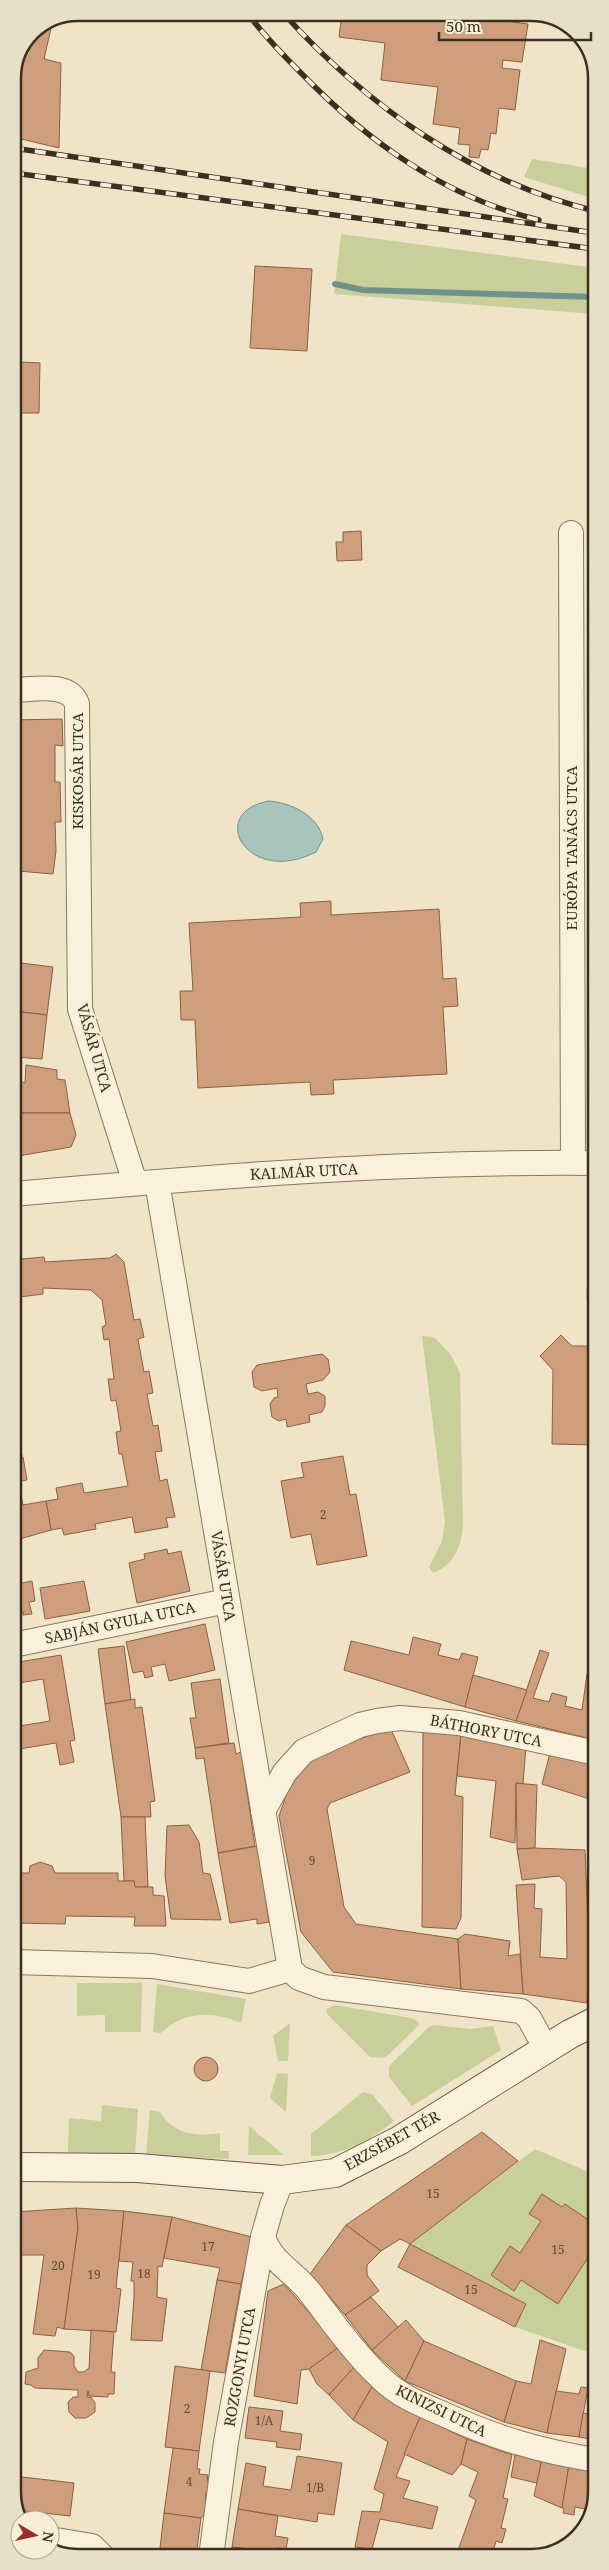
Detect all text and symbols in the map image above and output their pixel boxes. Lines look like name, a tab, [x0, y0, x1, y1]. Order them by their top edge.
scale bar	[439, 10, 592, 42]
text: 50 m	[446, 16, 481, 36]
street label: KISKOSÁR UTCA	[67, 712, 87, 830]
street label: EURÓPA TANÁCS UTCA	[561, 765, 581, 930]
street label: VÁSÁR UTCA	[73, 1001, 117, 1095]
street label: KALMÁR UTCA	[249, 1158, 359, 1184]
house number: 2	[320, 1506, 326, 1523]
street label: VÁSÁR UTCA	[207, 1529, 241, 1623]
street label: SABJÁN GYULA UTCA	[43, 1596, 197, 1648]
street label: BÁTHORY UTCA	[429, 1709, 544, 1751]
house number: 9	[309, 1852, 315, 1869]
street label: ERZSÉBET TÉR	[340, 2106, 443, 2175]
house number: 15	[426, 2185, 440, 2202]
house number: 17	[201, 2238, 215, 2255]
house number: 15	[551, 2241, 565, 2258]
house number: 20	[51, 2257, 65, 2274]
house number: 18	[137, 2265, 151, 2282]
house number: 19	[87, 2266, 101, 2283]
house number: 15	[464, 2281, 478, 2298]
street label: ROZGONYI UTCA	[219, 2305, 259, 2428]
street label: KINIZSI UTCA	[393, 2379, 491, 2441]
house number: 2	[184, 2400, 190, 2417]
house number: 1/A	[255, 2412, 274, 2429]
house number: 4	[186, 2473, 193, 2490]
house number: 1/B	[306, 2479, 324, 2496]
north arrow	[10, 2510, 60, 2560]
text: N	[38, 2530, 59, 2544]

